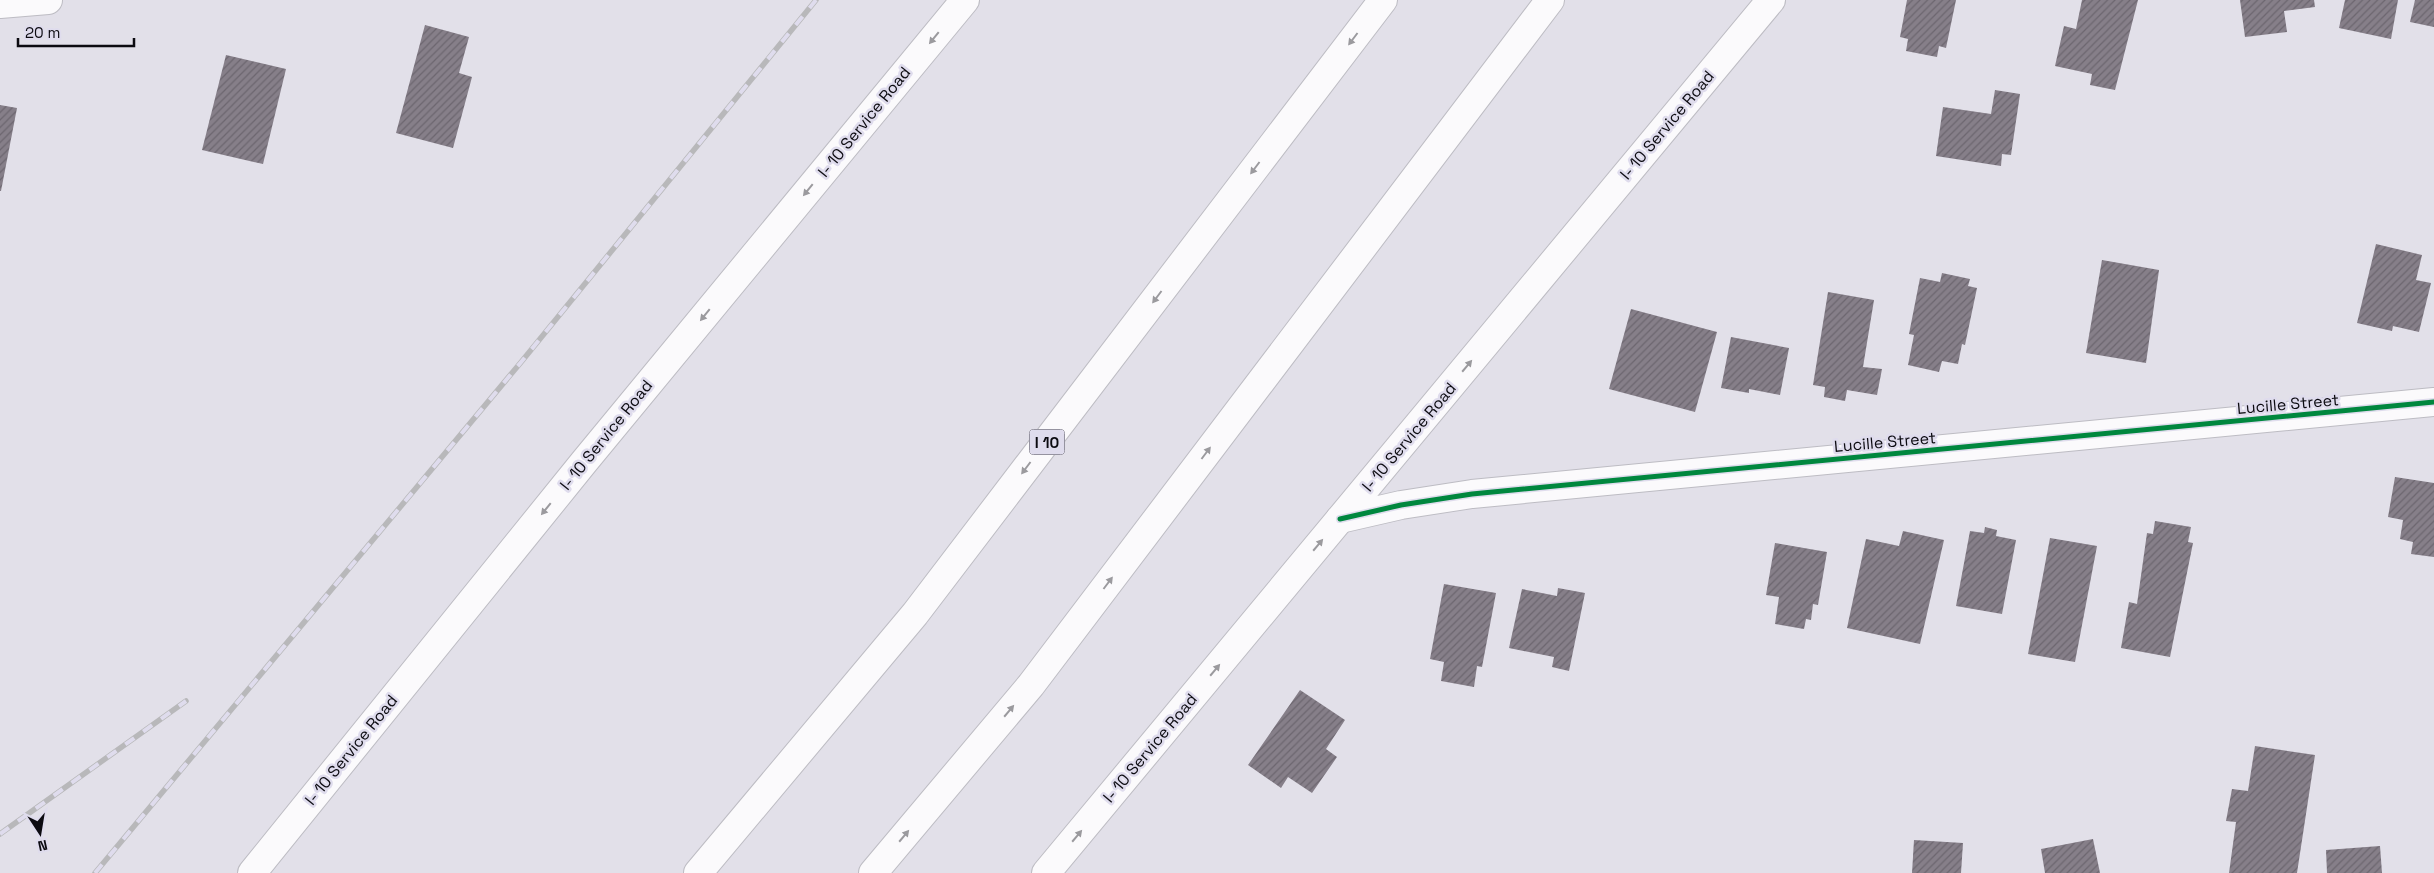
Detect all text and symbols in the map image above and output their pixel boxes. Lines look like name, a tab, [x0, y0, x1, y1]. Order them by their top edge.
scale bar	[18, 15, 134, 47]
text: 20 m	[25, 23, 60, 42]
one-way arrow	[928, 31, 939, 44]
one-way arrow	[1348, 32, 1359, 45]
street label: I- 10 Service Road	[813, 62, 915, 182]
street label: I- 10 Service Road	[1615, 66, 1719, 184]
one-way arrow	[1250, 161, 1260, 175]
one-way arrow	[803, 184, 814, 196]
one-way arrow	[1151, 290, 1162, 303]
one-way arrow	[699, 309, 710, 322]
one-way arrow	[1461, 360, 1472, 373]
street label: I- 10 Service Road	[555, 375, 657, 495]
street label: I- 10 Service Road	[1357, 378, 1461, 496]
street label: Lucille Street	[2236, 389, 2340, 419]
street label: Lucille Street	[1833, 427, 1937, 457]
road number: I 10	[1030, 430, 1064, 454]
one-way arrow	[1201, 447, 1212, 460]
one-way arrow	[1021, 461, 1032, 474]
one-way arrow	[541, 502, 552, 515]
one-way arrow	[1313, 539, 1324, 552]
one-way arrow	[1103, 576, 1114, 589]
one-way arrow	[1209, 664, 1220, 677]
street label: I- 10 Service Road	[1098, 689, 1202, 807]
street label: I- 10 Service Road	[300, 690, 402, 810]
one-way arrow	[1003, 705, 1014, 718]
north arrow	[15, 808, 65, 858]
one-way arrow	[899, 829, 910, 842]
one-way arrow	[1071, 830, 1083, 842]
text: N	[36, 836, 49, 855]

